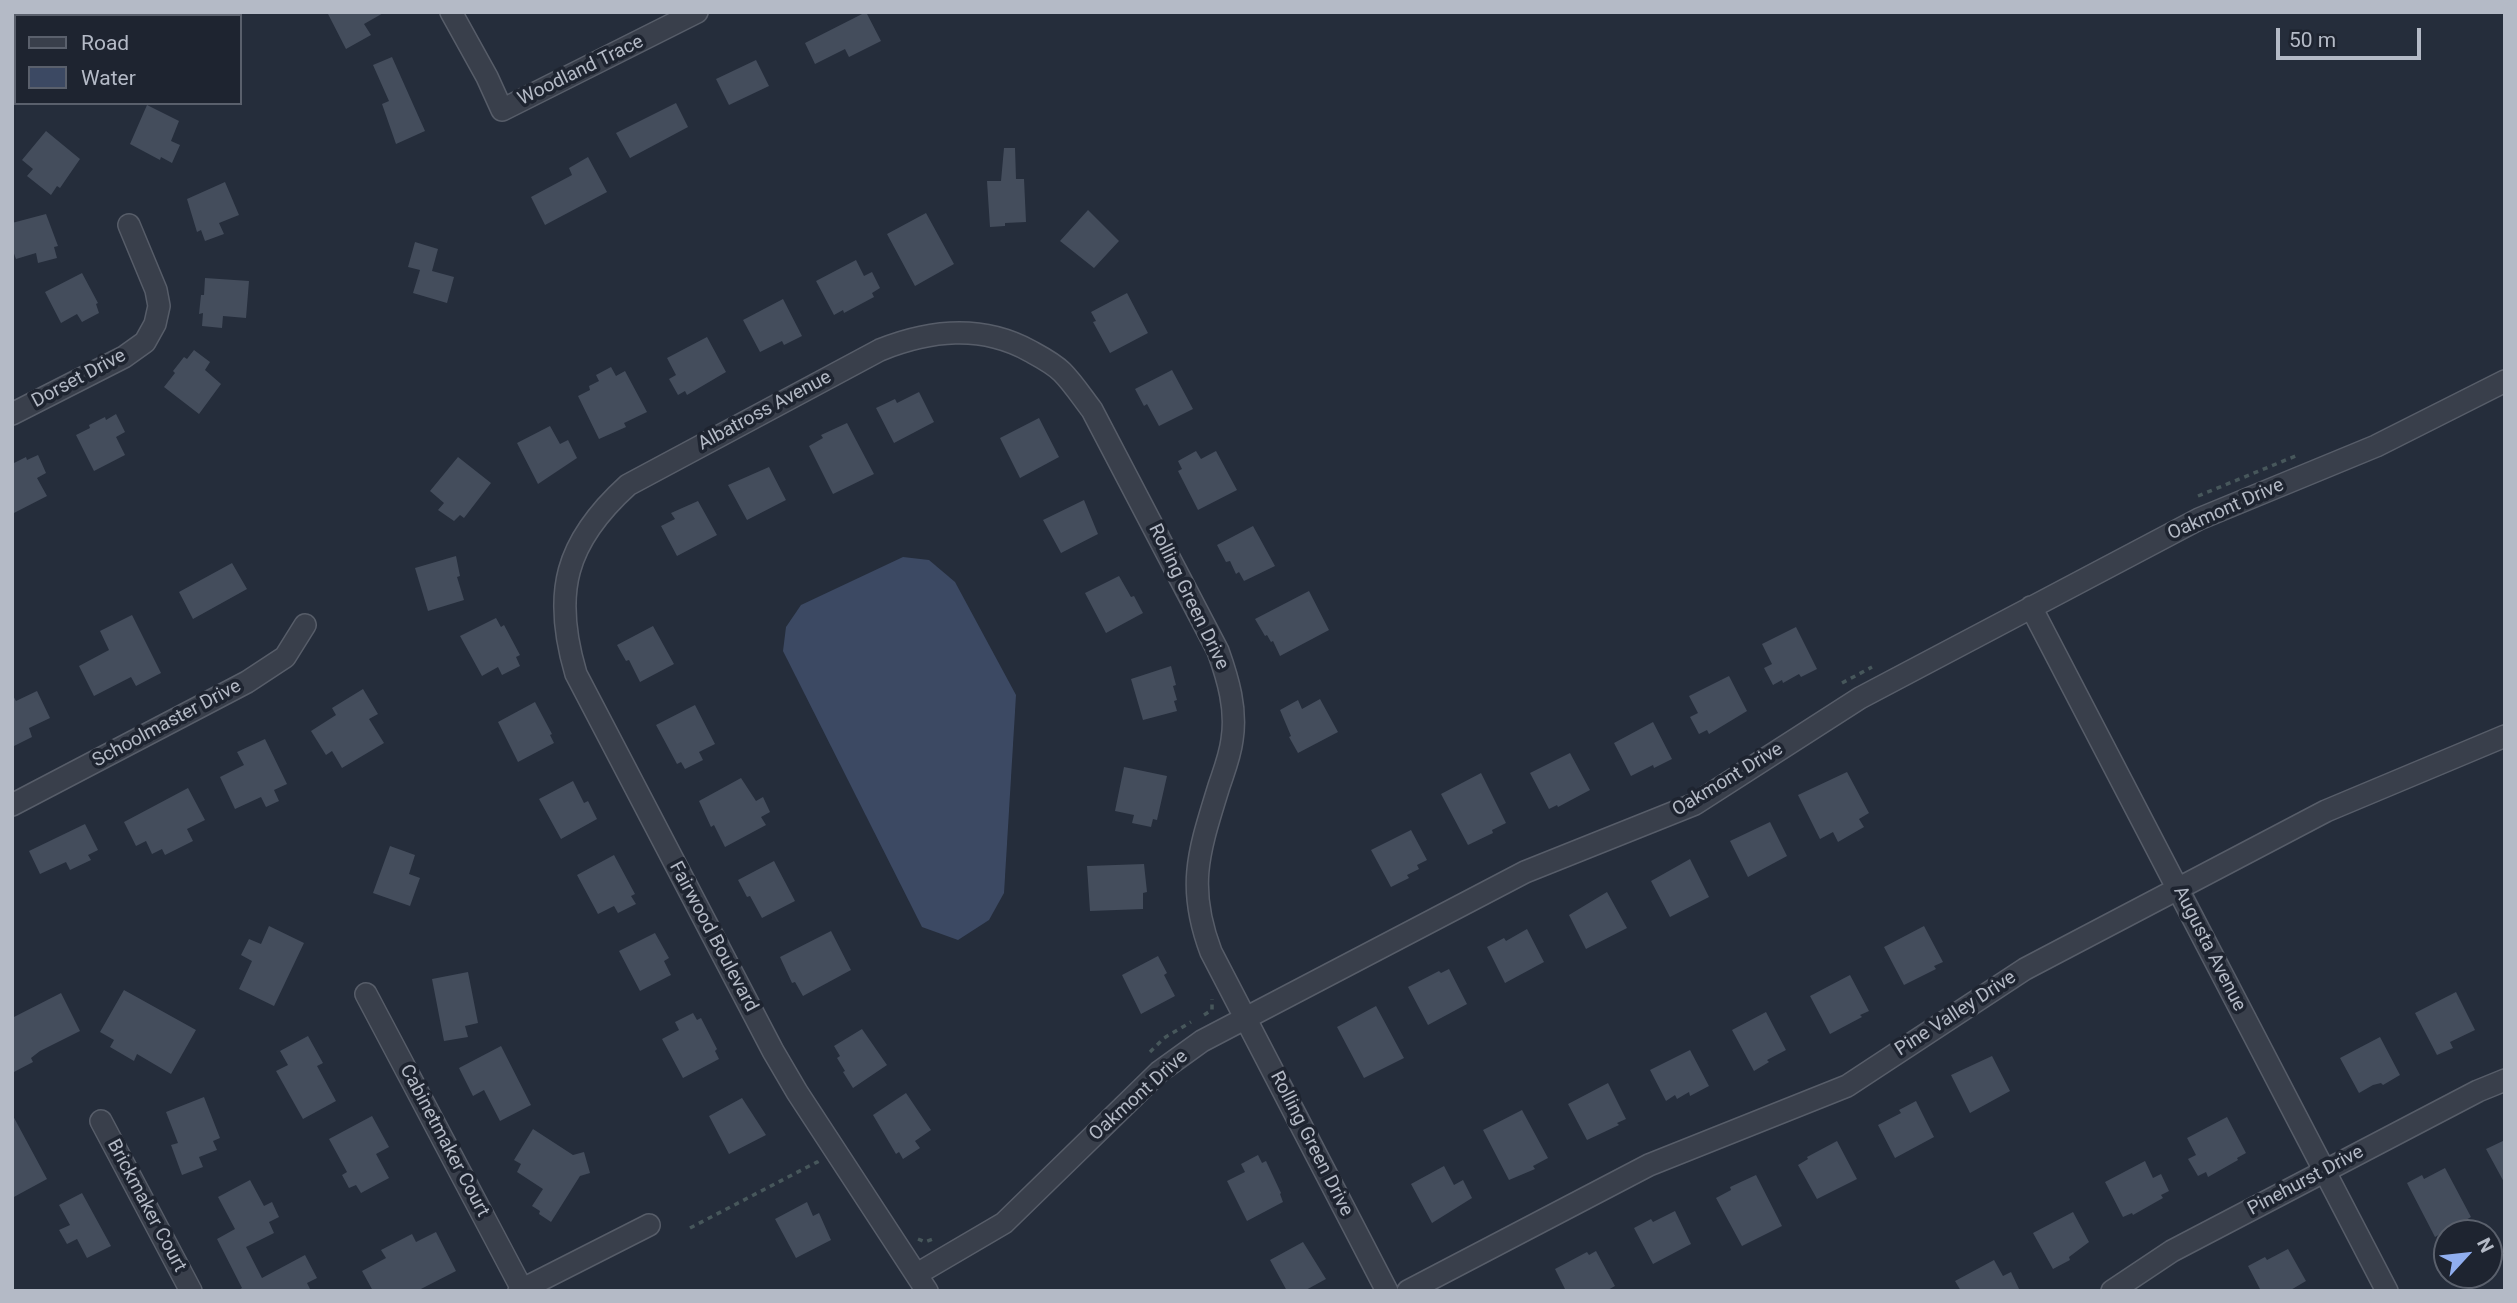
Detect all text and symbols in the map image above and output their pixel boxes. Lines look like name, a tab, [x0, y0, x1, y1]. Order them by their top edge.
legend	[14, 14, 242, 105]
scale bar	[2279, 14, 2424, 58]
text: 50 m	[2289, 28, 2336, 52]
text: Road	[81, 31, 129, 55]
street label: Woodland Trace	[514, 31, 648, 111]
text: Water	[81, 66, 136, 90]
street label: Dorset Drive	[28, 345, 130, 413]
street label: Albatross Avenue	[694, 366, 836, 456]
street label: Oakmont Drive	[2164, 474, 2288, 546]
street label: Rolling Green Drive	[1143, 520, 1233, 674]
street label: Schoolmaster Drive	[89, 675, 245, 773]
street label: Oakmont Drive	[1669, 738, 1787, 822]
street label: Fairwood Boulevard	[664, 858, 762, 1016]
street label: Augusta Avenue	[2168, 883, 2250, 1015]
street label: Pine Valley Drive	[1891, 966, 2021, 1062]
street label: Oakmont Drive	[1085, 1046, 1193, 1146]
street label: Cabinetmaker Court	[394, 1061, 494, 1221]
street label: Rolling Green Drive	[1265, 1068, 1357, 1220]
street label: Brickmaker Court	[101, 1136, 191, 1276]
street label: Pinehurst Drive	[2244, 1141, 2368, 1221]
north arrow	[2433, 1219, 2503, 1289]
text: N	[2472, 1234, 2499, 1256]

